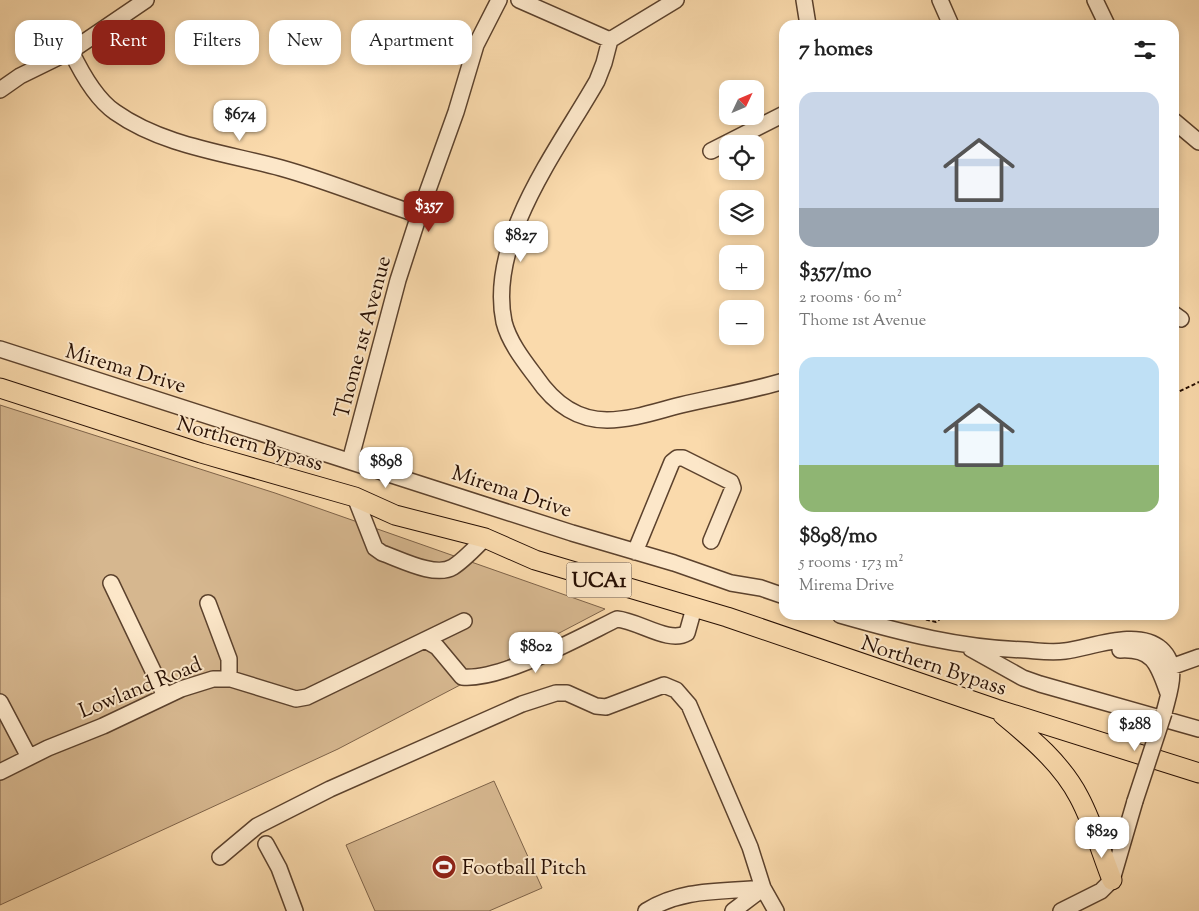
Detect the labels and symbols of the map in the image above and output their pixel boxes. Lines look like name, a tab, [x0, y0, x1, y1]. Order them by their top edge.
north arrow	[719, 80, 764, 125]
pin: $674	[210, 100, 270, 142]
pin: $357	[399, 190, 459, 233]
pin: $827	[491, 220, 551, 263]
street label: Thome 1st Avenue	[328, 253, 400, 422]
street label: Mirema Drive	[61, 337, 190, 403]
street label: Northern Bypass	[173, 410, 326, 480]
pin: $898	[356, 446, 416, 489]
street label: Mirema Drive	[447, 459, 575, 526]
road number: UCA1	[566, 562, 632, 598]
street label: Northern Bypass	[857, 629, 1010, 705]
pin: $802	[506, 632, 566, 674]
street label: Lowland Road	[75, 650, 207, 727]
pin: $288	[1105, 710, 1165, 752]
pin: $829	[1072, 816, 1132, 859]
sports icon: Football Pitch	[431, 854, 457, 880]
place label: Football Pitch	[462, 854, 587, 884]

